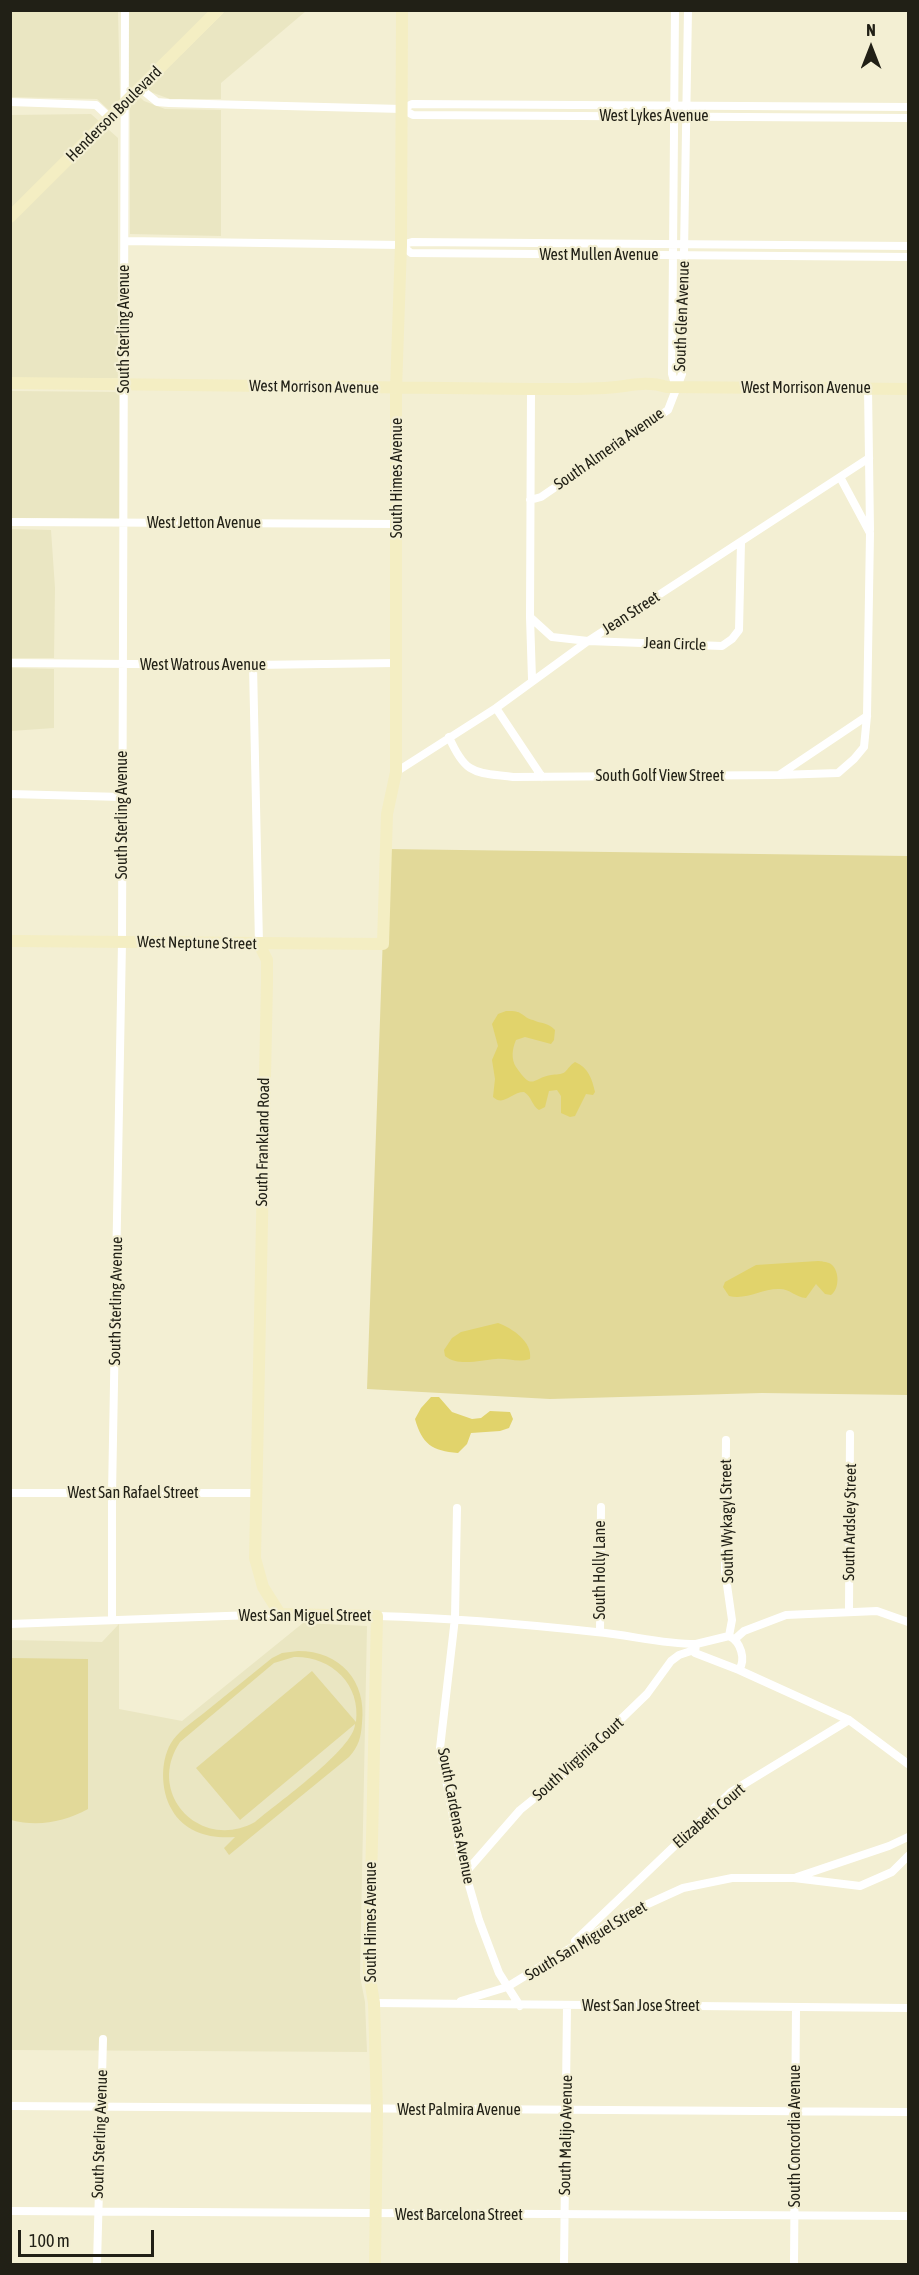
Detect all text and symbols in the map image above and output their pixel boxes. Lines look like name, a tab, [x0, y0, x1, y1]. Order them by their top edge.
north arrow	[841, 18, 901, 78]
text: N	[866, 21, 876, 39]
street label: Henderson Boulevard	[62, 62, 166, 166]
street label: West Lykes Avenue	[599, 106, 709, 126]
street label: West Mullen Avenue	[539, 245, 659, 265]
street label: South Glen Avenue	[670, 260, 694, 372]
street label: South Sterling Avenue	[114, 265, 134, 393]
street label: West Morrison Avenue	[249, 376, 379, 398]
street label: West Morrison Avenue	[741, 378, 871, 398]
street label: South Almeria Avenue	[550, 404, 668, 494]
street label: South Himes Avenue	[387, 418, 407, 538]
street label: West Jetton Avenue	[147, 513, 261, 533]
street label: Jean Street	[599, 587, 663, 639]
street label: Jean Circle	[643, 633, 707, 655]
street label: West Watrous Avenue	[140, 655, 266, 675]
street label: South Sterling Avenue	[112, 751, 132, 879]
street label: South Golf View Street	[596, 766, 724, 786]
street label: West Neptune Street	[137, 932, 257, 954]
street label: South Frankland Road	[252, 1077, 274, 1207]
street label: South Sterling Avenue	[105, 1236, 127, 1366]
street label: South Wykagyl Street	[716, 1459, 738, 1583]
street label: South Ardsley Street	[839, 1463, 861, 1581]
street label: West San Rafael Street	[67, 1483, 199, 1503]
street label: South Holly Lane	[590, 1520, 610, 1620]
street label: West San Miguel Street	[239, 1606, 371, 1626]
street label: South Virginia Court	[529, 1713, 627, 1805]
street label: South Cardenas Avenue	[433, 1746, 479, 1886]
street label: Elizabeth Court	[669, 1780, 749, 1852]
street label: South Himes Avenue	[361, 1862, 381, 1982]
street label: South San Miguel Street	[522, 1897, 650, 1985]
street label: West San Jose Street	[582, 1996, 700, 2016]
street label: South Concordia Avenue	[785, 2065, 805, 2207]
street label: South Sterling Avenue	[88, 2069, 112, 2199]
street label: South Malijo Avenue	[555, 2075, 577, 2195]
street label: West Palmira Avenue	[397, 2100, 521, 2120]
street label: West Barcelona Street	[395, 2205, 523, 2225]
scale bar	[21, 2218, 158, 2256]
text: 100 m	[29, 2230, 70, 2251]

